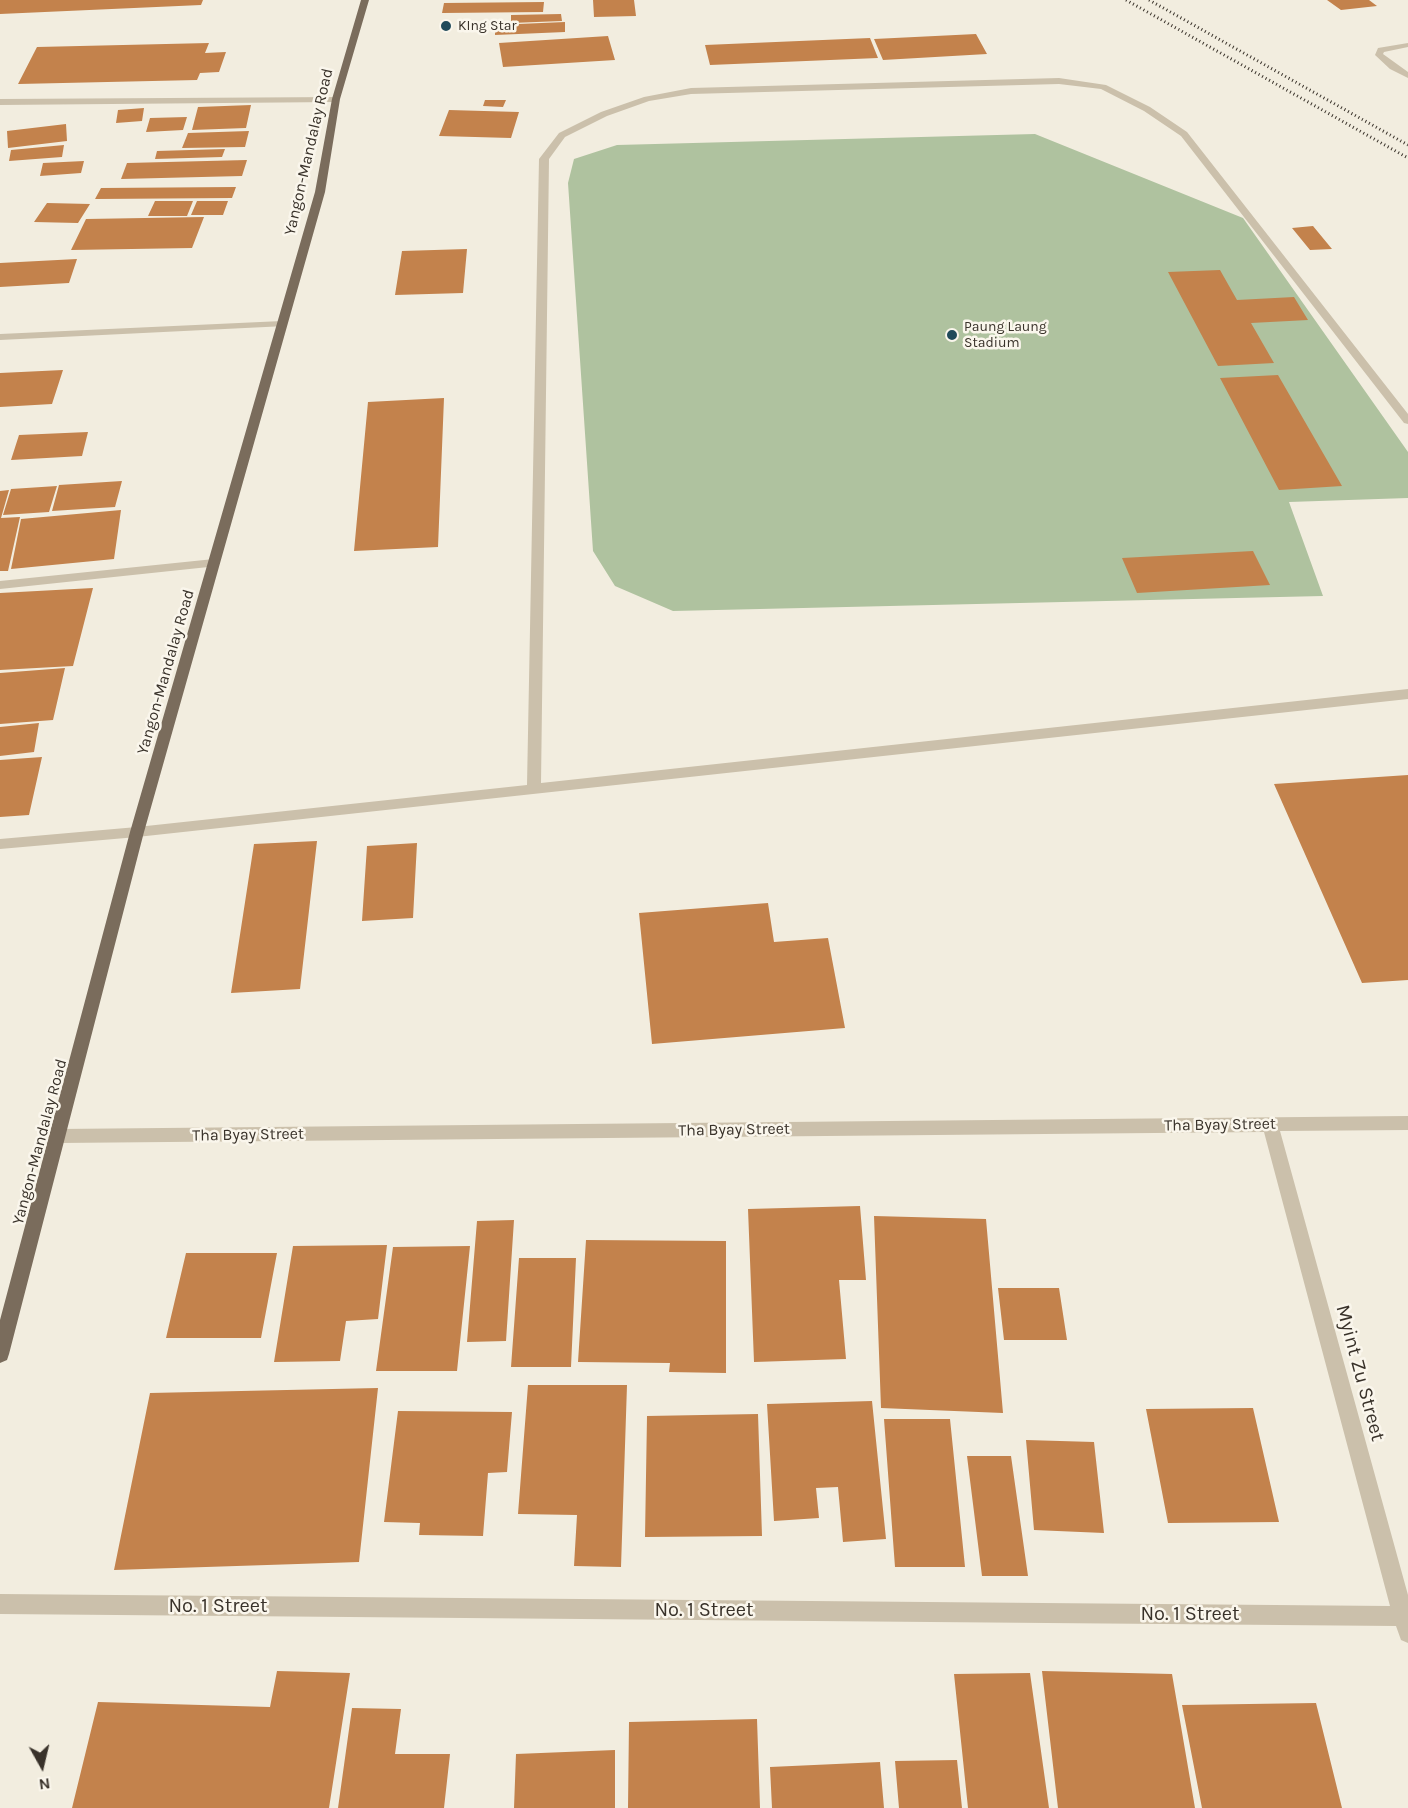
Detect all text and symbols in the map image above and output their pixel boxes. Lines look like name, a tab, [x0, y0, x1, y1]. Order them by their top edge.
place label: KIng Star	[458, 18, 517, 34]
marker: KIng Star	[439, 19, 453, 33]
street label: Yangon-Mandalay Road	[280, 67, 338, 237]
place label: Paung Laung Stadium	[964, 319, 1047, 352]
marker: Paung Laung Stadium	[945, 328, 959, 342]
street label: Yangon-Mandalay Road	[133, 587, 199, 757]
street label: Yangon-Mandalay Road	[9, 1057, 71, 1227]
street label: Tha Byay Street	[1164, 1114, 1276, 1136]
street label: Tha Byay Street	[678, 1119, 790, 1141]
street label: Tha Byay Street	[192, 1124, 304, 1146]
street label: Myint Zu Street	[1330, 1302, 1390, 1444]
street label: No. 1 Street	[168, 1594, 268, 1618]
street label: No. 1 Street	[654, 1598, 754, 1622]
street label: No. 1 Street	[1140, 1602, 1240, 1626]
north arrow	[12, 1736, 72, 1796]
text: N	[38, 1774, 52, 1795]

